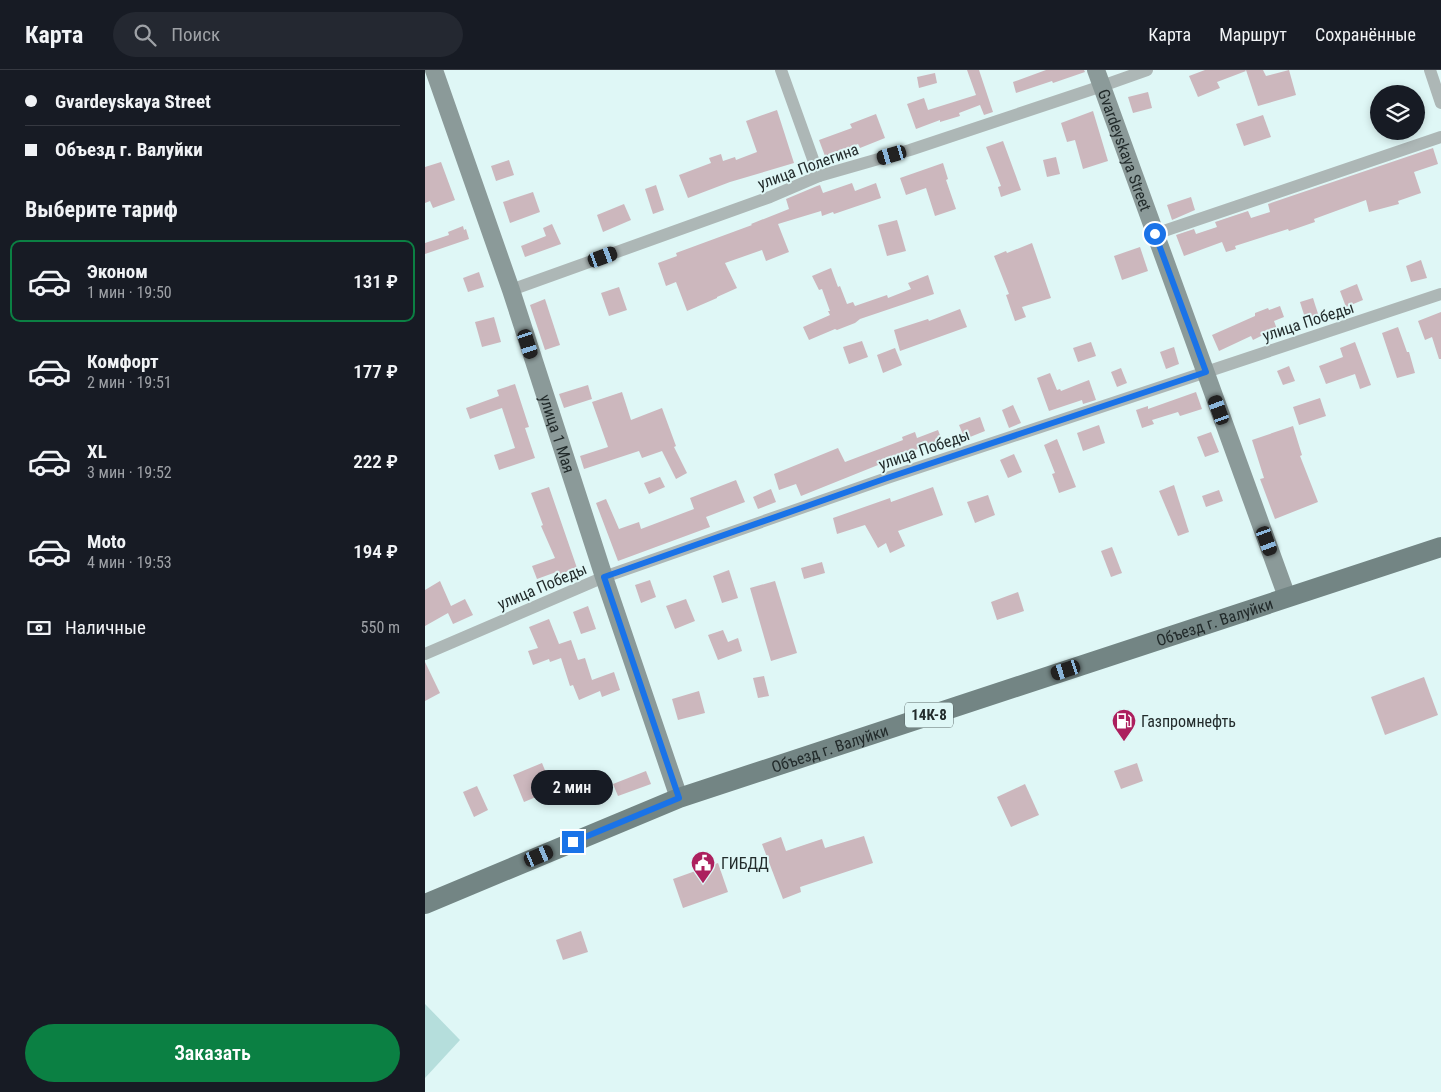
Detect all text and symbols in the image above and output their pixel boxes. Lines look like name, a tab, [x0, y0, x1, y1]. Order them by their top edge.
search box	[113, 12, 463, 57]
text: Карта	[25, 21, 83, 49]
icon: search	[131, 21, 159, 49]
text: Поиск	[171, 23, 220, 46]
text: Карта	[1148, 24, 1191, 45]
text: Маршрут	[1219, 24, 1287, 45]
text: Сохранённые	[1315, 24, 1416, 45]
map controls	[1370, 85, 1425, 140]
button: layers	[1370, 85, 1425, 140]
street label: Gvardeyskaya Street	[1094, 87, 1155, 214]
text: Gvardeyskaya Street	[55, 90, 211, 113]
text: Объезд г. Валуйки	[55, 138, 203, 161]
street label: улица Полегина	[755, 139, 861, 193]
car	[875, 144, 908, 166]
text: Выберите тариф	[25, 197, 178, 222]
route start	[1144, 223, 1166, 245]
car	[586, 245, 619, 269]
icon: car	[27, 259, 72, 304]
text: Эконом	[87, 260, 148, 283]
text: 131 ₽	[353, 270, 398, 293]
text: 1 мин · 19:50	[87, 283, 172, 302]
street label: улица Победы	[1260, 298, 1356, 345]
car	[516, 327, 539, 361]
icon: car	[27, 349, 72, 394]
text: Комфорт	[87, 350, 159, 373]
text: 177 ₽	[353, 360, 398, 383]
text: 2 мин · 19:51	[87, 373, 172, 392]
street label: улица 1 Мая	[535, 392, 579, 475]
car	[1206, 393, 1231, 427]
street label: улица Победы	[876, 425, 972, 474]
icon: car	[27, 439, 72, 484]
text: XL	[87, 440, 107, 463]
text: 222 ₽	[353, 450, 398, 473]
text: 3 мин · 19:52	[87, 463, 172, 482]
car	[1254, 524, 1279, 558]
icon: car	[27, 529, 72, 574]
text: Moto	[87, 530, 126, 553]
text: 194 ₽	[353, 540, 398, 563]
text: 4 мин · 19:53	[87, 553, 172, 572]
street label: улица Победы	[495, 559, 590, 614]
street label: Объезд г. Валуйки	[1154, 594, 1276, 650]
icon: cash	[25, 614, 53, 642]
text: Наличные	[65, 616, 146, 639]
text: 550 m	[361, 618, 400, 637]
car	[1049, 658, 1082, 682]
road number: 14К-8	[905, 702, 953, 728]
fuel station icon: Газпромнефть	[1111, 708, 1137, 742]
place label: Газпромнефть	[1141, 712, 1236, 731]
street label: Объезд г. Валуйки	[769, 721, 891, 777]
callout: 2 мин	[532, 770, 614, 804]
text: 2 мин	[553, 778, 591, 797]
route end	[562, 831, 584, 853]
car	[522, 843, 555, 869]
public building icon: ГИБДД	[690, 850, 716, 884]
place label: ГИБДД	[721, 854, 769, 873]
button: Заказать	[25, 1024, 400, 1082]

